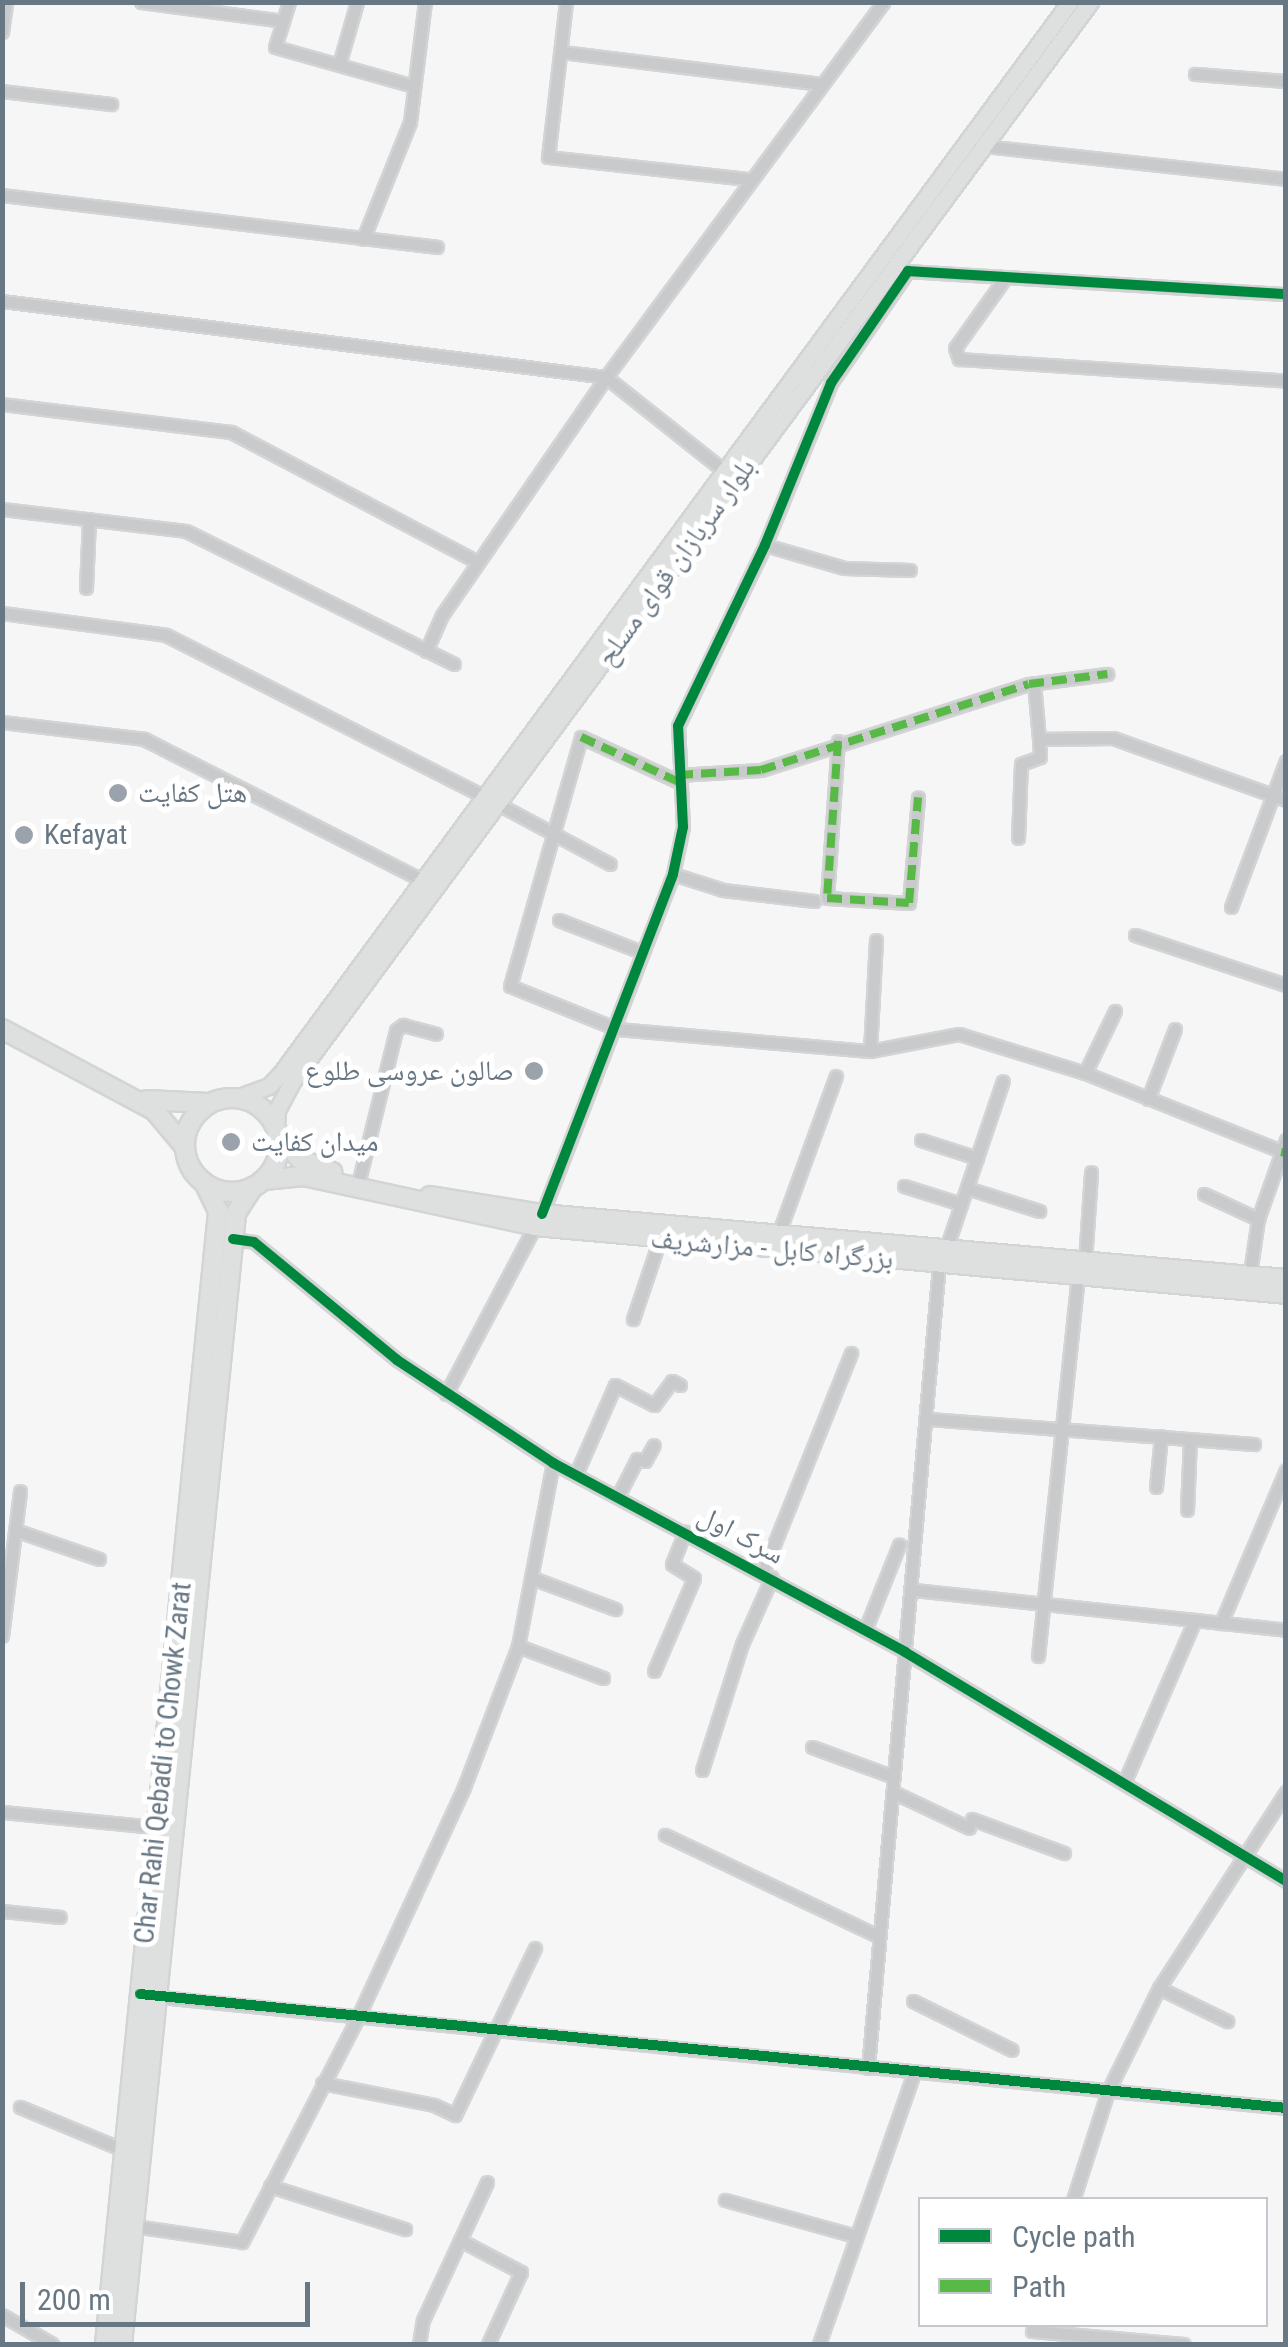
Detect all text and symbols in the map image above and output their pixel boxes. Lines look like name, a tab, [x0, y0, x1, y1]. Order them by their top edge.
street label: بلوار سربازان قوای مسلح	[589, 452, 763, 672]
place label: هتل کفایت	[138, 776, 247, 810]
marker: هتل کفایت	[107, 782, 129, 804]
place label: Kefayat	[44, 818, 127, 852]
marker: Kefayat	[13, 824, 35, 846]
place label: صالون عروسی طلوع	[305, 1054, 514, 1088]
marker: صالون عروسی طلوع	[523, 1060, 545, 1082]
place label: میدان کفایت	[251, 1125, 379, 1159]
marker: میدان کفایت	[220, 1131, 242, 1153]
street label: بزرگراه کابل - مزارشریف	[649, 1222, 895, 1276]
street label: سرک اول	[692, 1498, 790, 1572]
street label: Char Rahi Qebadi to Chowk Zarat	[127, 1581, 199, 1945]
legend	[918, 2197, 1268, 2327]
text: Cycle path	[1012, 2219, 1136, 2254]
scale bar	[25, 2262, 315, 2324]
text: Path	[1012, 2269, 1066, 2304]
text: 200 m	[37, 2282, 111, 2317]

